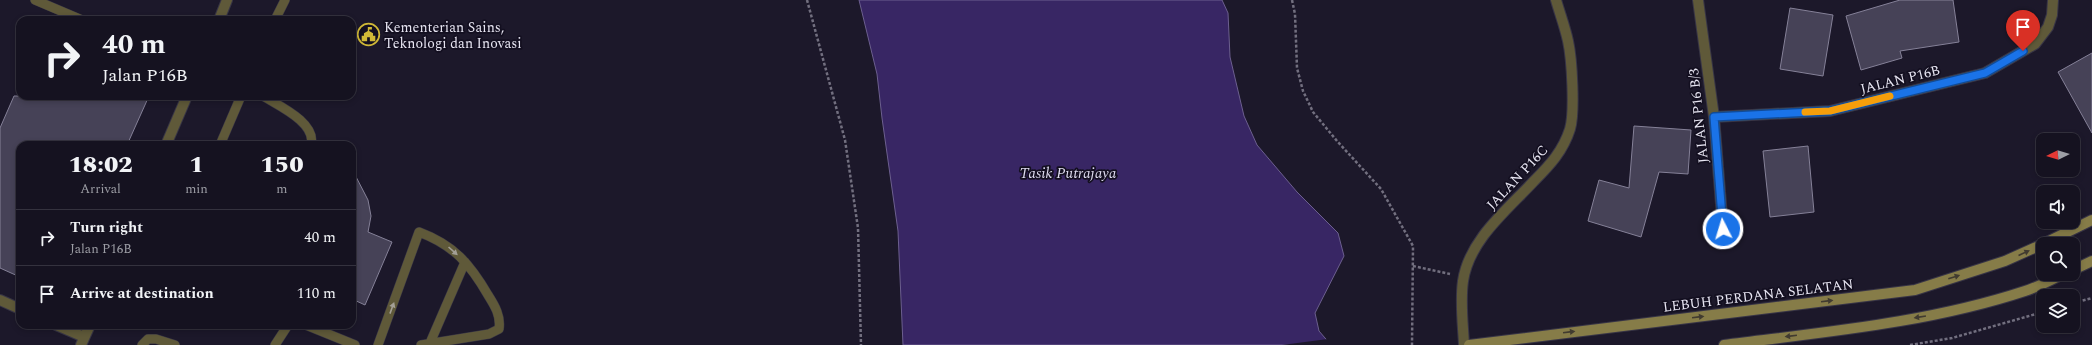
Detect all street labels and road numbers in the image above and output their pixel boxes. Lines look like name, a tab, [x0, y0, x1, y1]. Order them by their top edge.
street label: JALAN P16B	[1858, 59, 1942, 100]
street label: JALAN P16 B/3	[1683, 67, 1714, 164]
street label: JALAN P16C	[1482, 140, 1553, 215]
street label: LEBUH PERDANA SELATAN	[1662, 273, 1855, 318]

